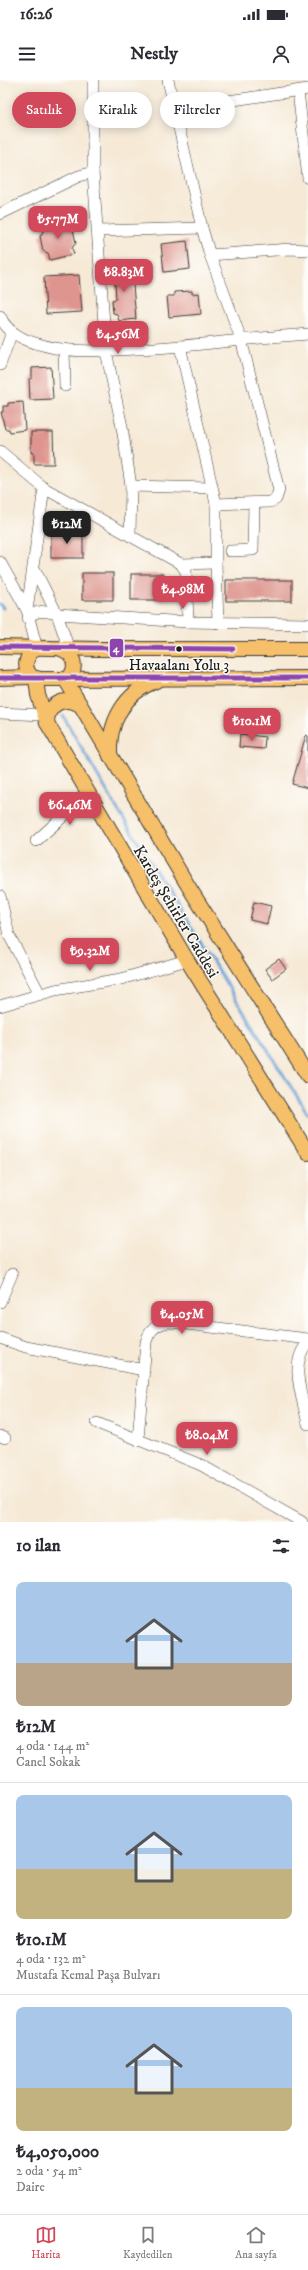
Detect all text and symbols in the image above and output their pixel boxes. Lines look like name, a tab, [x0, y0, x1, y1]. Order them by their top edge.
text: 16:26	[20, 5, 52, 24]
icon: menu	[16, 43, 38, 65]
text: Nestly	[130, 43, 178, 65]
icon: person	[270, 43, 292, 65]
chip: Satılık	[12, 92, 76, 128]
chip: Kiralık	[84, 92, 152, 128]
chip: Filtreler	[160, 92, 235, 128]
pin: ₺5.77M	[25, 206, 91, 240]
text: ₺5.77M	[37, 211, 79, 227]
pin: ₺8.83M	[91, 259, 157, 293]
text: ₺8.83M	[104, 264, 144, 280]
pin: ₺4.56M	[85, 321, 151, 355]
text: ₺4.56M	[96, 326, 140, 342]
pin: ₺12M	[43, 511, 91, 545]
text: ₺12M	[52, 516, 82, 532]
pin: ₺4.98M	[150, 576, 216, 610]
text: ₺4.98M	[161, 581, 205, 597]
line badge: 4	[109, 638, 124, 658]
text: 4	[112, 642, 120, 656]
marker: Havaalanı Yolu 3	[174, 644, 184, 654]
place label: Havaalanı Yolu 3	[129, 656, 229, 675]
pin: ₺10.1M	[219, 708, 285, 742]
text: ₺10.1M	[233, 713, 271, 729]
pin: ₺6.46M	[37, 792, 103, 826]
text: ₺6.46M	[48, 797, 92, 813]
street label: Kardeş Şehirler Caddesi	[129, 842, 224, 981]
pin: ₺9.32M	[57, 938, 123, 972]
text: ₺9.32M	[70, 943, 110, 959]
pin: ₺4.05M	[149, 1301, 215, 1335]
text: ₺4.05M	[160, 1306, 204, 1322]
pin: ₺8.04M	[174, 1422, 240, 1456]
text: ₺8.04M	[185, 1427, 229, 1443]
text: 10 ilan	[16, 1535, 61, 1557]
icon: filters	[270, 1535, 292, 1557]
icon: home	[118, 1608, 190, 1680]
text: ₺12M	[16, 1716, 56, 1738]
text: 4 oda · 144 m²	[16, 1738, 89, 1754]
text: Canel Sokak	[16, 1754, 81, 1770]
icon: home	[118, 1821, 190, 1893]
text: ₺10.1M	[16, 1929, 67, 1951]
text: 4 oda · 132 m²	[16, 1951, 86, 1967]
text: Mustafa Kemal Paşa Bulvarı	[16, 1967, 160, 1983]
icon: home	[118, 2033, 190, 2105]
text: ₺4,050,000	[16, 2141, 99, 2163]
text: 2 oda · 54 m²	[16, 2163, 82, 2179]
text: Daire	[16, 2179, 45, 2195]
tab: Harita	[31, 2224, 60, 2262]
tab: Kaydedilen	[123, 2224, 172, 2262]
tab: Ana sayfa	[235, 2224, 277, 2262]

